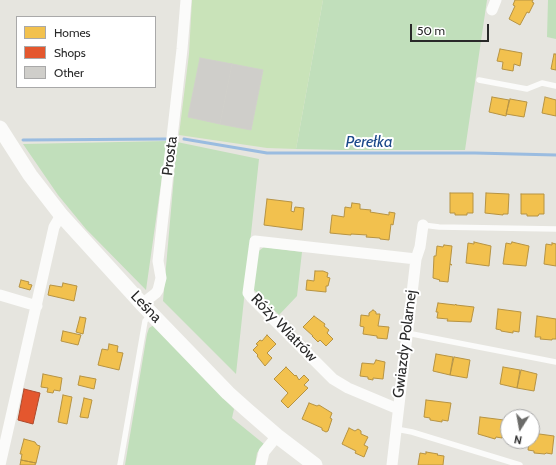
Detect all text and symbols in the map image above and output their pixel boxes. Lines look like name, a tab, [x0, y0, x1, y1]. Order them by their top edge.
legend	[16, 16, 156, 88]
scale bar	[412, 16, 491, 42]
text: 50 m	[417, 23, 445, 38]
text: Homes	[54, 25, 91, 40]
text: Shops	[54, 45, 86, 60]
text: Other	[54, 65, 84, 80]
water label: Perełka	[345, 132, 393, 152]
street label: Prosta	[159, 135, 181, 177]
street label: Leśna	[127, 287, 165, 327]
street label: Gwiazdy Polarnej	[389, 289, 421, 399]
street label: Róży Wiatrów	[247, 290, 321, 366]
north arrow	[500, 409, 540, 449]
text: N	[513, 432, 523, 447]

